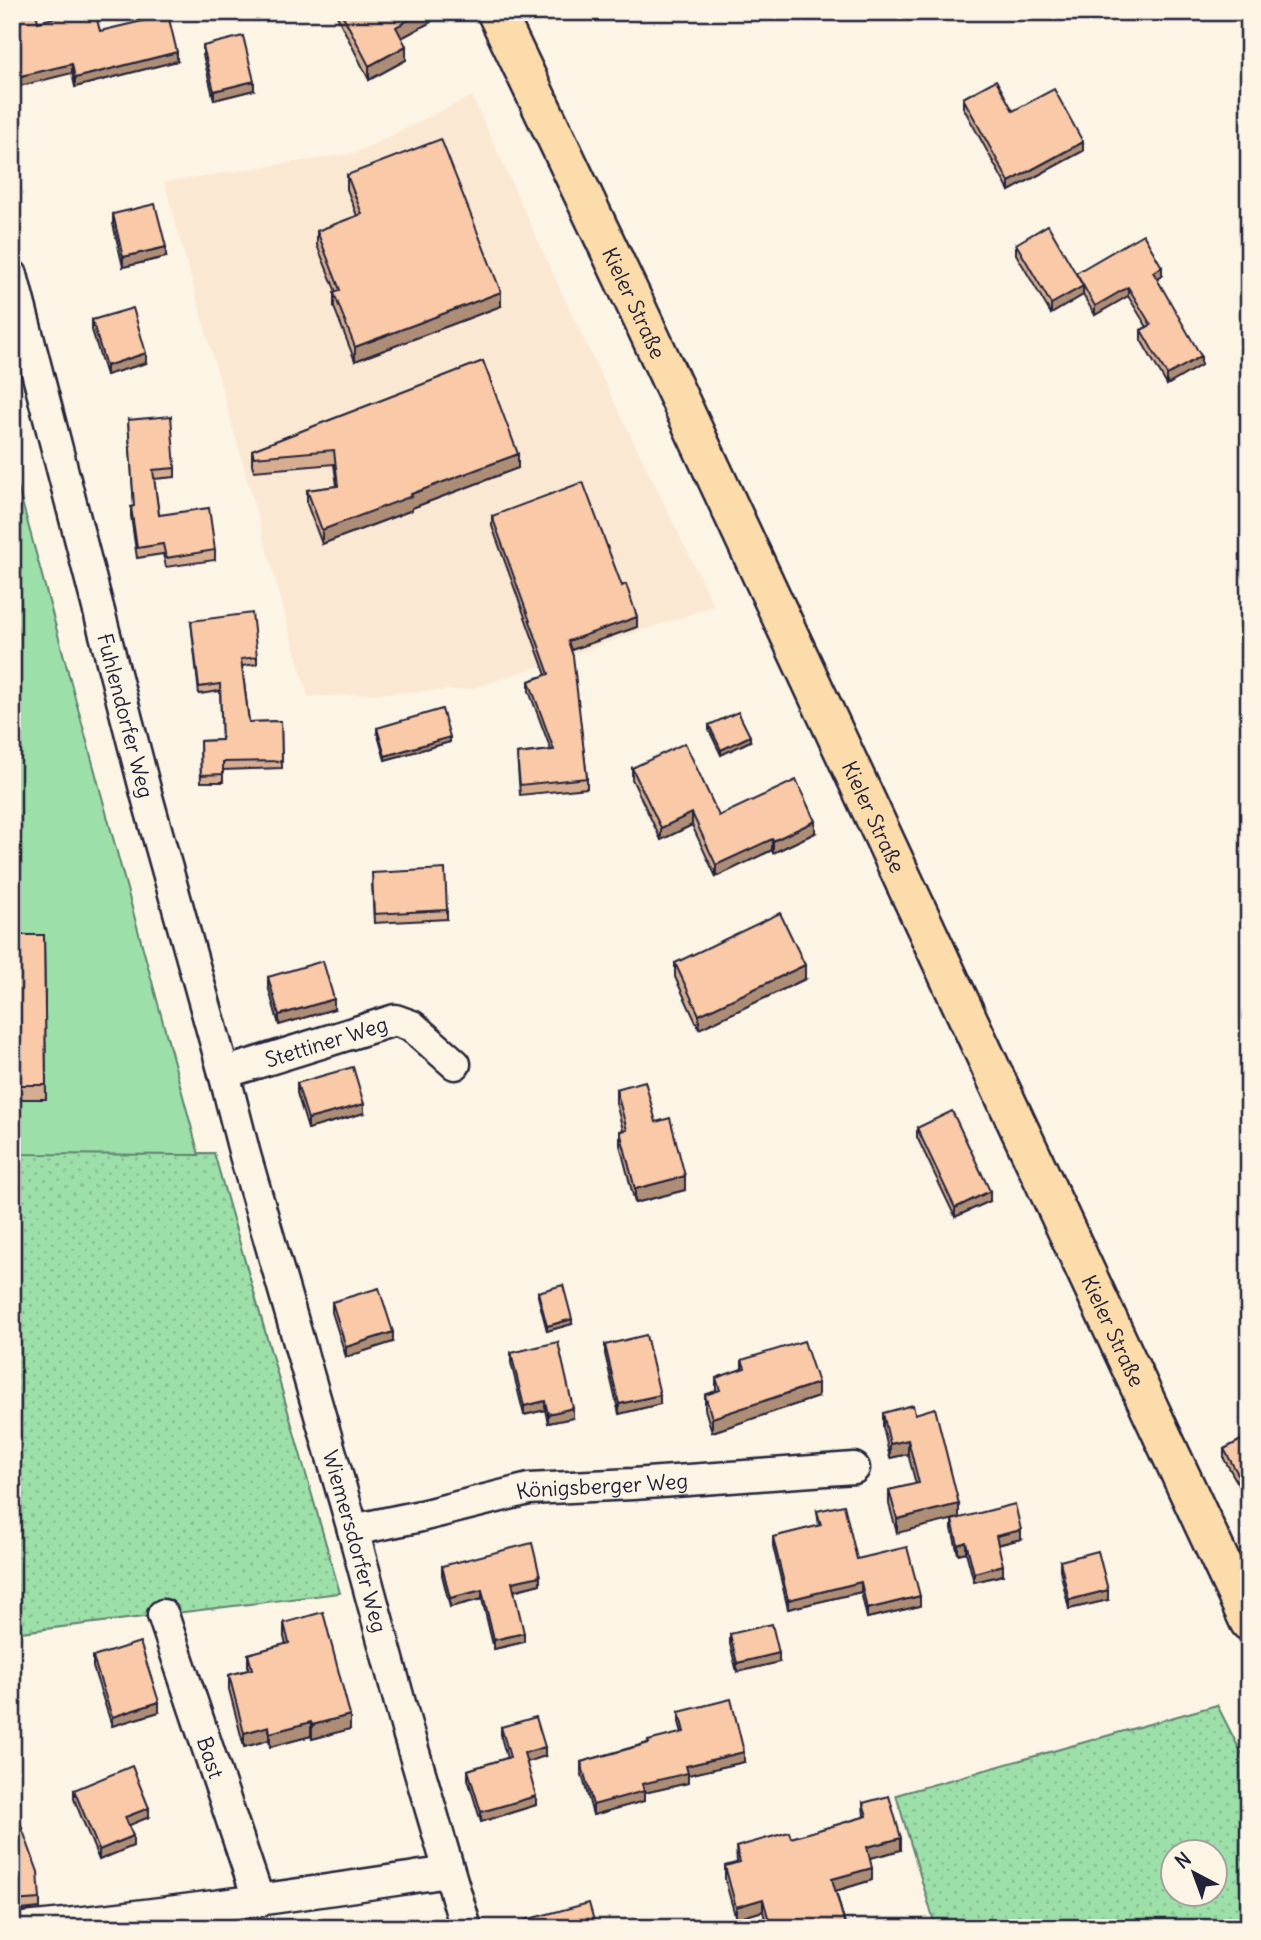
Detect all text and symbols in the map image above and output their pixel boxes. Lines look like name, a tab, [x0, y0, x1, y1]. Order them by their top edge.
street label: Kieler Straße	[596, 243, 672, 363]
street label: Fuhlendorfer Weg	[92, 630, 160, 801]
street label: Kieler Straße	[836, 756, 912, 877]
street label: Stettiner Weg	[262, 1010, 391, 1073]
street label: Kieler Straße	[1076, 1270, 1151, 1391]
street label: Wiemersdorfer Weg	[317, 1447, 394, 1635]
street label: Königsberger Weg	[513, 1467, 689, 1505]
street label: Bast	[191, 1733, 230, 1782]
north arrow	[1160, 1839, 1230, 1909]
text: N	[1170, 1847, 1196, 1874]

